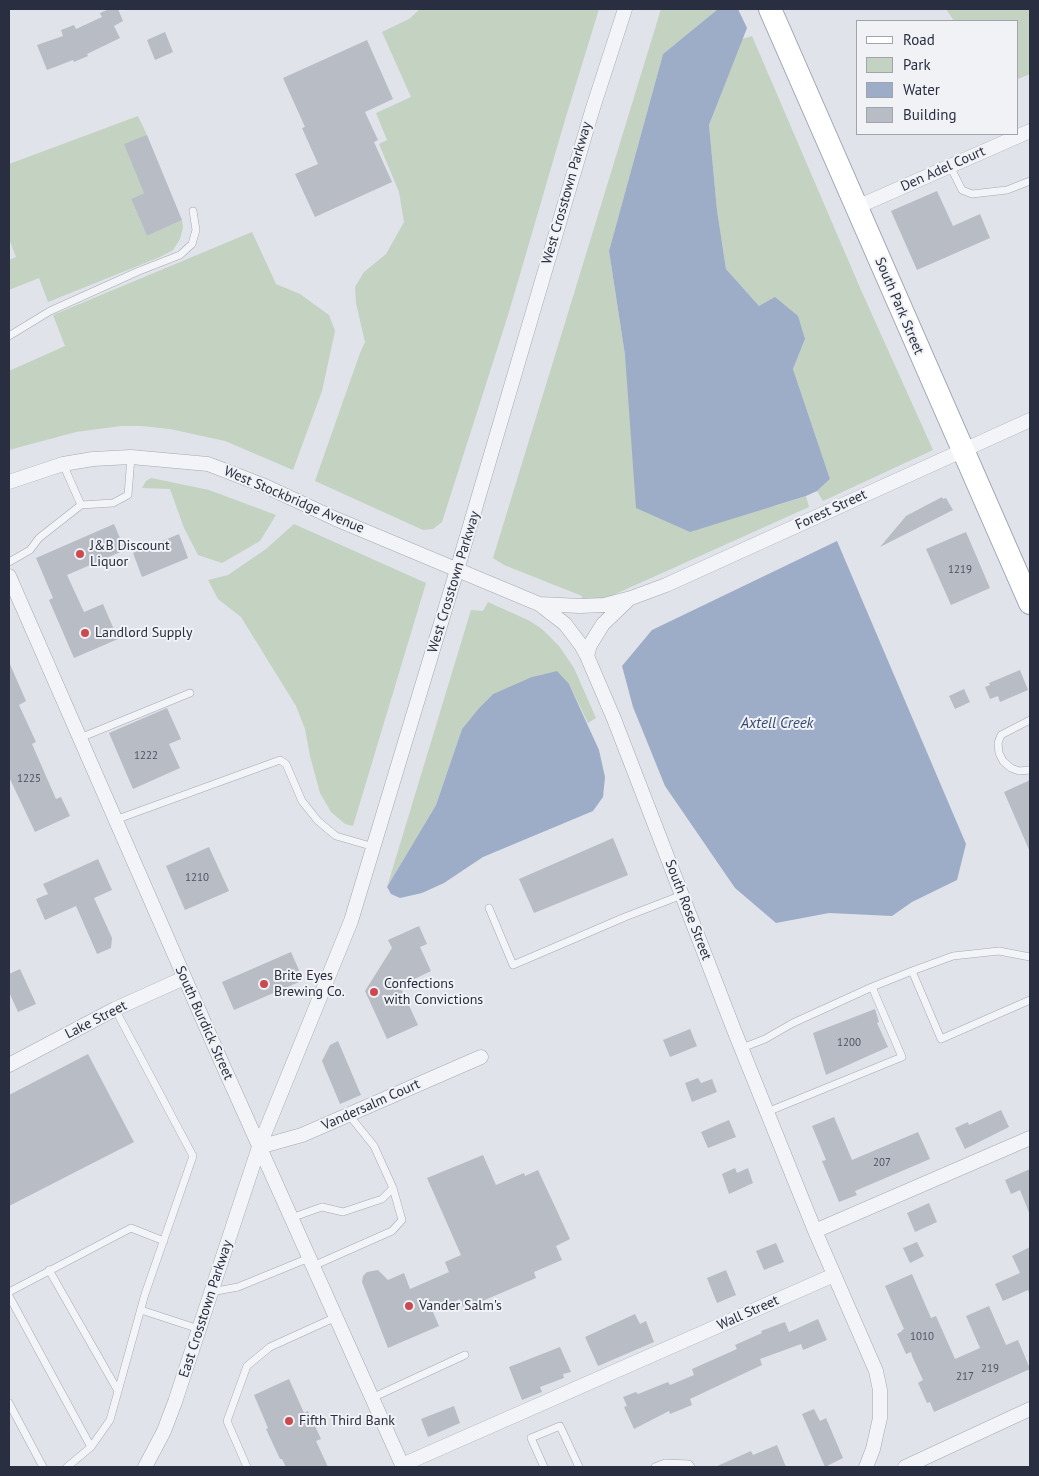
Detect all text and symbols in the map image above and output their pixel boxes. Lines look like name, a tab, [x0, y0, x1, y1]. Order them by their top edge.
legend	[856, 20, 1019, 135]
text: Road	[903, 30, 935, 49]
text: Park	[903, 55, 931, 74]
text: Water	[903, 80, 940, 99]
text: Building	[903, 105, 957, 124]
street label: West Crosstown Parkway	[539, 120, 595, 266]
street label: Den Adel Court	[898, 143, 988, 195]
street label: South Park Street	[871, 255, 927, 357]
street label: West Stockbridge Avenue	[221, 463, 367, 537]
street label: Forest Street	[793, 486, 869, 534]
street label: West Crosstown Parkway	[424, 509, 484, 655]
place label: J&B Discount Liquor	[90, 538, 170, 570]
marker: J&B Discount Liquor	[74, 548, 86, 560]
house number: 1219	[948, 563, 972, 577]
place label: Landlord Supply	[95, 625, 192, 641]
marker: Landlord Supply	[79, 627, 91, 639]
water label: Axtell Creek	[741, 715, 813, 733]
house number: 1222	[134, 749, 158, 763]
house number: 1225	[17, 772, 41, 786]
street label: South Rose Street	[661, 857, 715, 963]
house number: 1210	[185, 871, 209, 885]
street label: South Burdick Street	[171, 963, 237, 1083]
place label: Brite Eyes Brewing Co.	[274, 968, 345, 1000]
place label: Confections with Convictions	[384, 976, 483, 1009]
marker: Brite Eyes Brewing Co.	[258, 978, 270, 990]
marker: Confections with Convictions	[368, 986, 380, 998]
street label: Lake Street	[62, 997, 130, 1043]
house number: 1200	[837, 1036, 861, 1050]
street label: Vandersalm Court	[319, 1076, 423, 1134]
house number: 207	[873, 1156, 891, 1170]
street label: East Crosstown Parkway	[176, 1238, 236, 1380]
street label: Wall Street	[715, 1292, 781, 1334]
place label: Vander Salm's	[419, 1298, 502, 1314]
marker: Vander Salm's	[403, 1300, 415, 1312]
house number: 1010	[910, 1330, 934, 1344]
house number: 219	[981, 1362, 999, 1376]
house number: 217	[956, 1370, 974, 1384]
place label: Fifth Third Bank	[299, 1413, 395, 1429]
marker: Fifth Third Bank	[283, 1415, 295, 1427]

